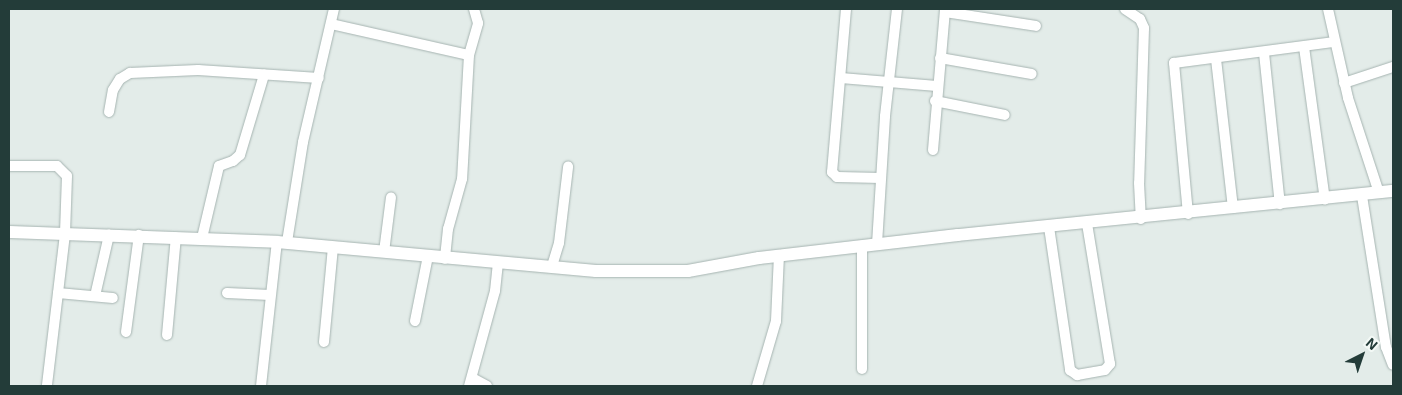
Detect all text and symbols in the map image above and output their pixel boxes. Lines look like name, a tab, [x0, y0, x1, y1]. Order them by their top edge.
north arrow	[1337, 330, 1387, 380]
text: N	[1363, 334, 1382, 353]

